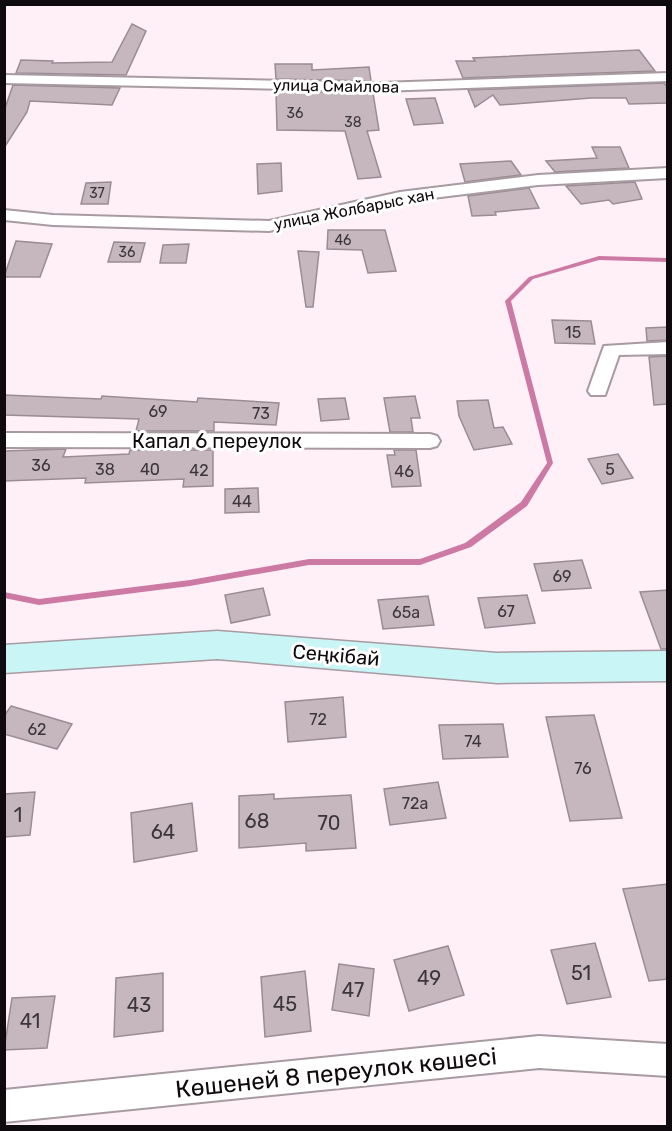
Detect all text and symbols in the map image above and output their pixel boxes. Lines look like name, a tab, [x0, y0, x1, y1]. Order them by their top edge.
street label: улица Смайлова	[273, 75, 399, 97]
house number: 36	[287, 105, 303, 122]
house number: 38	[344, 114, 362, 131]
street label: улица Жолбарыс хан	[272, 184, 436, 234]
house number: 37	[89, 185, 105, 202]
house number: 46	[334, 232, 352, 249]
house number: 36	[119, 244, 135, 261]
house number: 15	[565, 323, 581, 342]
house number: 69	[148, 402, 168, 421]
house number: 73	[252, 404, 270, 423]
street label: Капал 6 переулок	[132, 429, 302, 453]
house number: 36	[31, 456, 51, 475]
house number: 38	[95, 460, 115, 479]
house number: 40	[140, 460, 160, 479]
house number: 5	[605, 460, 615, 479]
house number: 42	[189, 461, 209, 480]
house number: 46	[394, 462, 414, 481]
house number: 44	[232, 492, 252, 511]
house number: 69	[552, 567, 572, 586]
house number: 67	[497, 602, 515, 621]
house number: 65а	[392, 603, 420, 622]
street label: Сеңкібай	[292, 639, 380, 671]
house number: 72	[309, 710, 327, 729]
house number: 62	[27, 720, 47, 739]
house number: 74	[464, 732, 482, 751]
house number: 76	[574, 759, 592, 778]
house number: 72а	[402, 794, 428, 813]
house number: 1	[14, 803, 22, 827]
house number: 68	[245, 809, 269, 833]
house number: 70	[318, 811, 340, 835]
house number: 64	[151, 820, 175, 844]
house number: 51	[571, 961, 591, 985]
house number: 49	[417, 966, 441, 990]
house number: 47	[342, 978, 364, 1002]
house number: 45	[273, 992, 297, 1016]
house number: 43	[127, 993, 151, 1017]
house number: 41	[20, 1009, 40, 1033]
street label: Көшеней 8 переулок көшесі	[174, 1042, 498, 1104]

